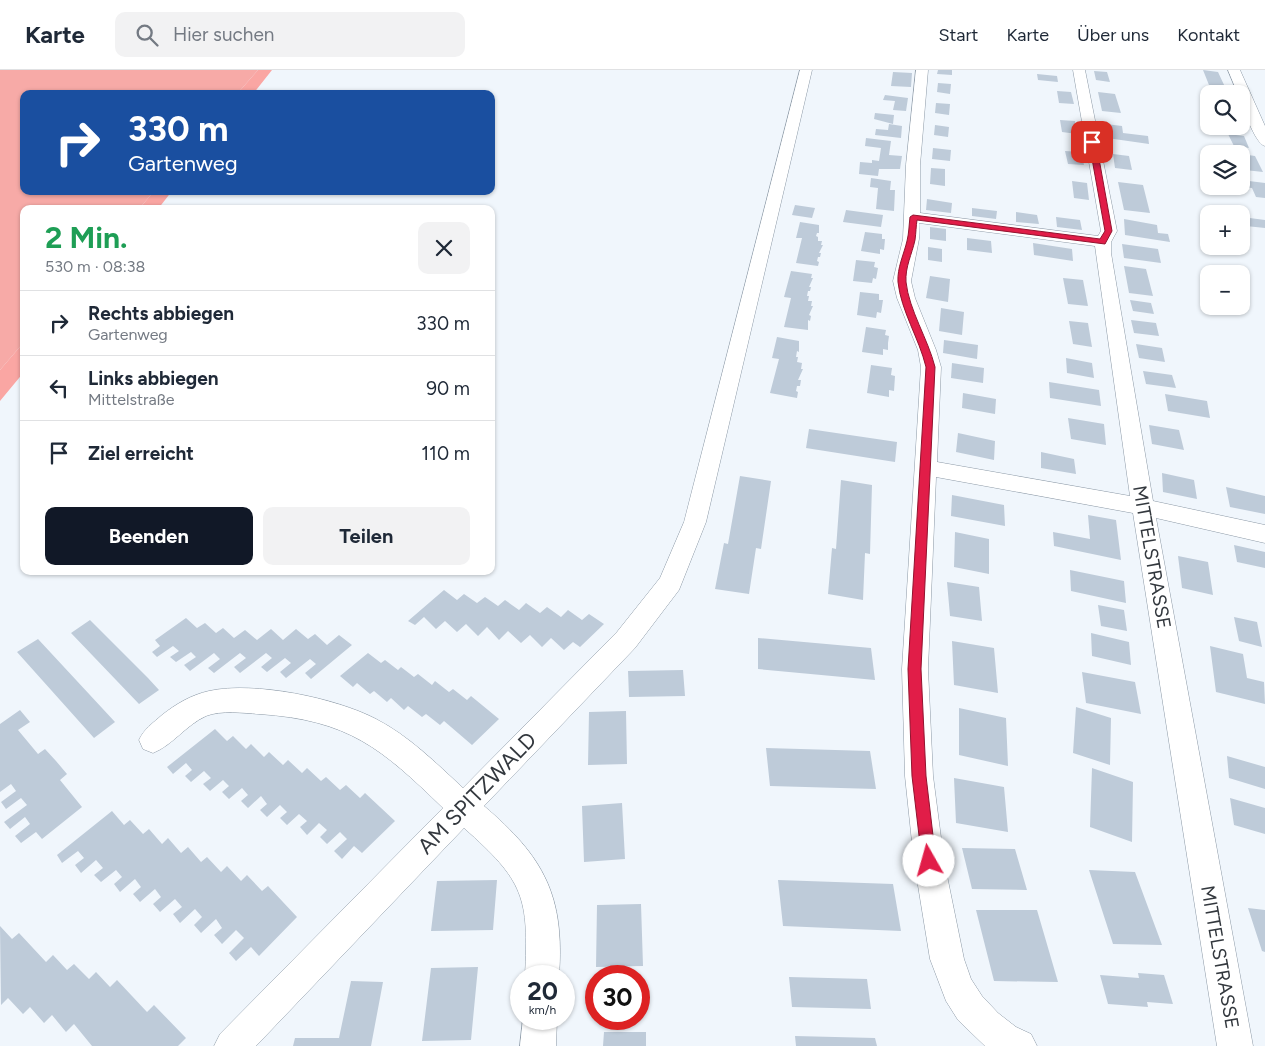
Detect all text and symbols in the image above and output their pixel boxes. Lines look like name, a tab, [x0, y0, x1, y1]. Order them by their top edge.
search box	[115, 12, 465, 57]
text: Karte	[25, 20, 85, 49]
icon: search	[133, 21, 161, 49]
text: Hier suchen	[173, 23, 274, 46]
text: Start	[939, 24, 978, 46]
text: Karte	[1006, 24, 1049, 46]
text: Über uns	[1077, 24, 1149, 46]
text: Kontakt	[1177, 24, 1240, 46]
map controls	[1200, 85, 1250, 315]
button: search	[1200, 85, 1250, 135]
text: 330 m	[128, 108, 228, 150]
icon: right	[45, 110, 110, 175]
pin	[1071, 121, 1113, 163]
icon: arrive	[1078, 128, 1106, 156]
button: layers	[1200, 145, 1250, 195]
text: Gartenweg	[128, 150, 238, 177]
button: +	[1200, 205, 1250, 255]
text: 2 Min.	[45, 219, 128, 256]
button: close	[418, 222, 470, 274]
text: 530 m · 08:38	[45, 257, 145, 276]
button: −	[1200, 265, 1250, 315]
text: Rechts abbiegen	[88, 302, 234, 325]
icon: right	[45, 309, 73, 337]
text: 330 m	[416, 312, 470, 335]
text: Gartenweg	[88, 325, 168, 344]
text: Links abbiegen	[88, 367, 219, 390]
icon: left	[45, 374, 73, 402]
text: 90 m	[426, 377, 470, 400]
text: Mittelstraße	[88, 390, 174, 409]
icon: arrive	[45, 439, 73, 467]
text: Ziel erreicht	[88, 442, 194, 465]
text: 110 m	[421, 442, 470, 465]
street label: MITTELSTRASSE	[1128, 484, 1176, 630]
button: Beenden	[45, 507, 253, 565]
button: Teilen	[263, 507, 470, 565]
street label: AM SPITZWALD	[412, 726, 542, 860]
position arrow	[902, 834, 954, 886]
street label: MITTELSTRASSE	[1196, 884, 1244, 1030]
speed limit sign: 30	[585, 965, 650, 1030]
text: 20	[527, 976, 558, 1006]
text: km/h	[529, 1003, 556, 1017]

